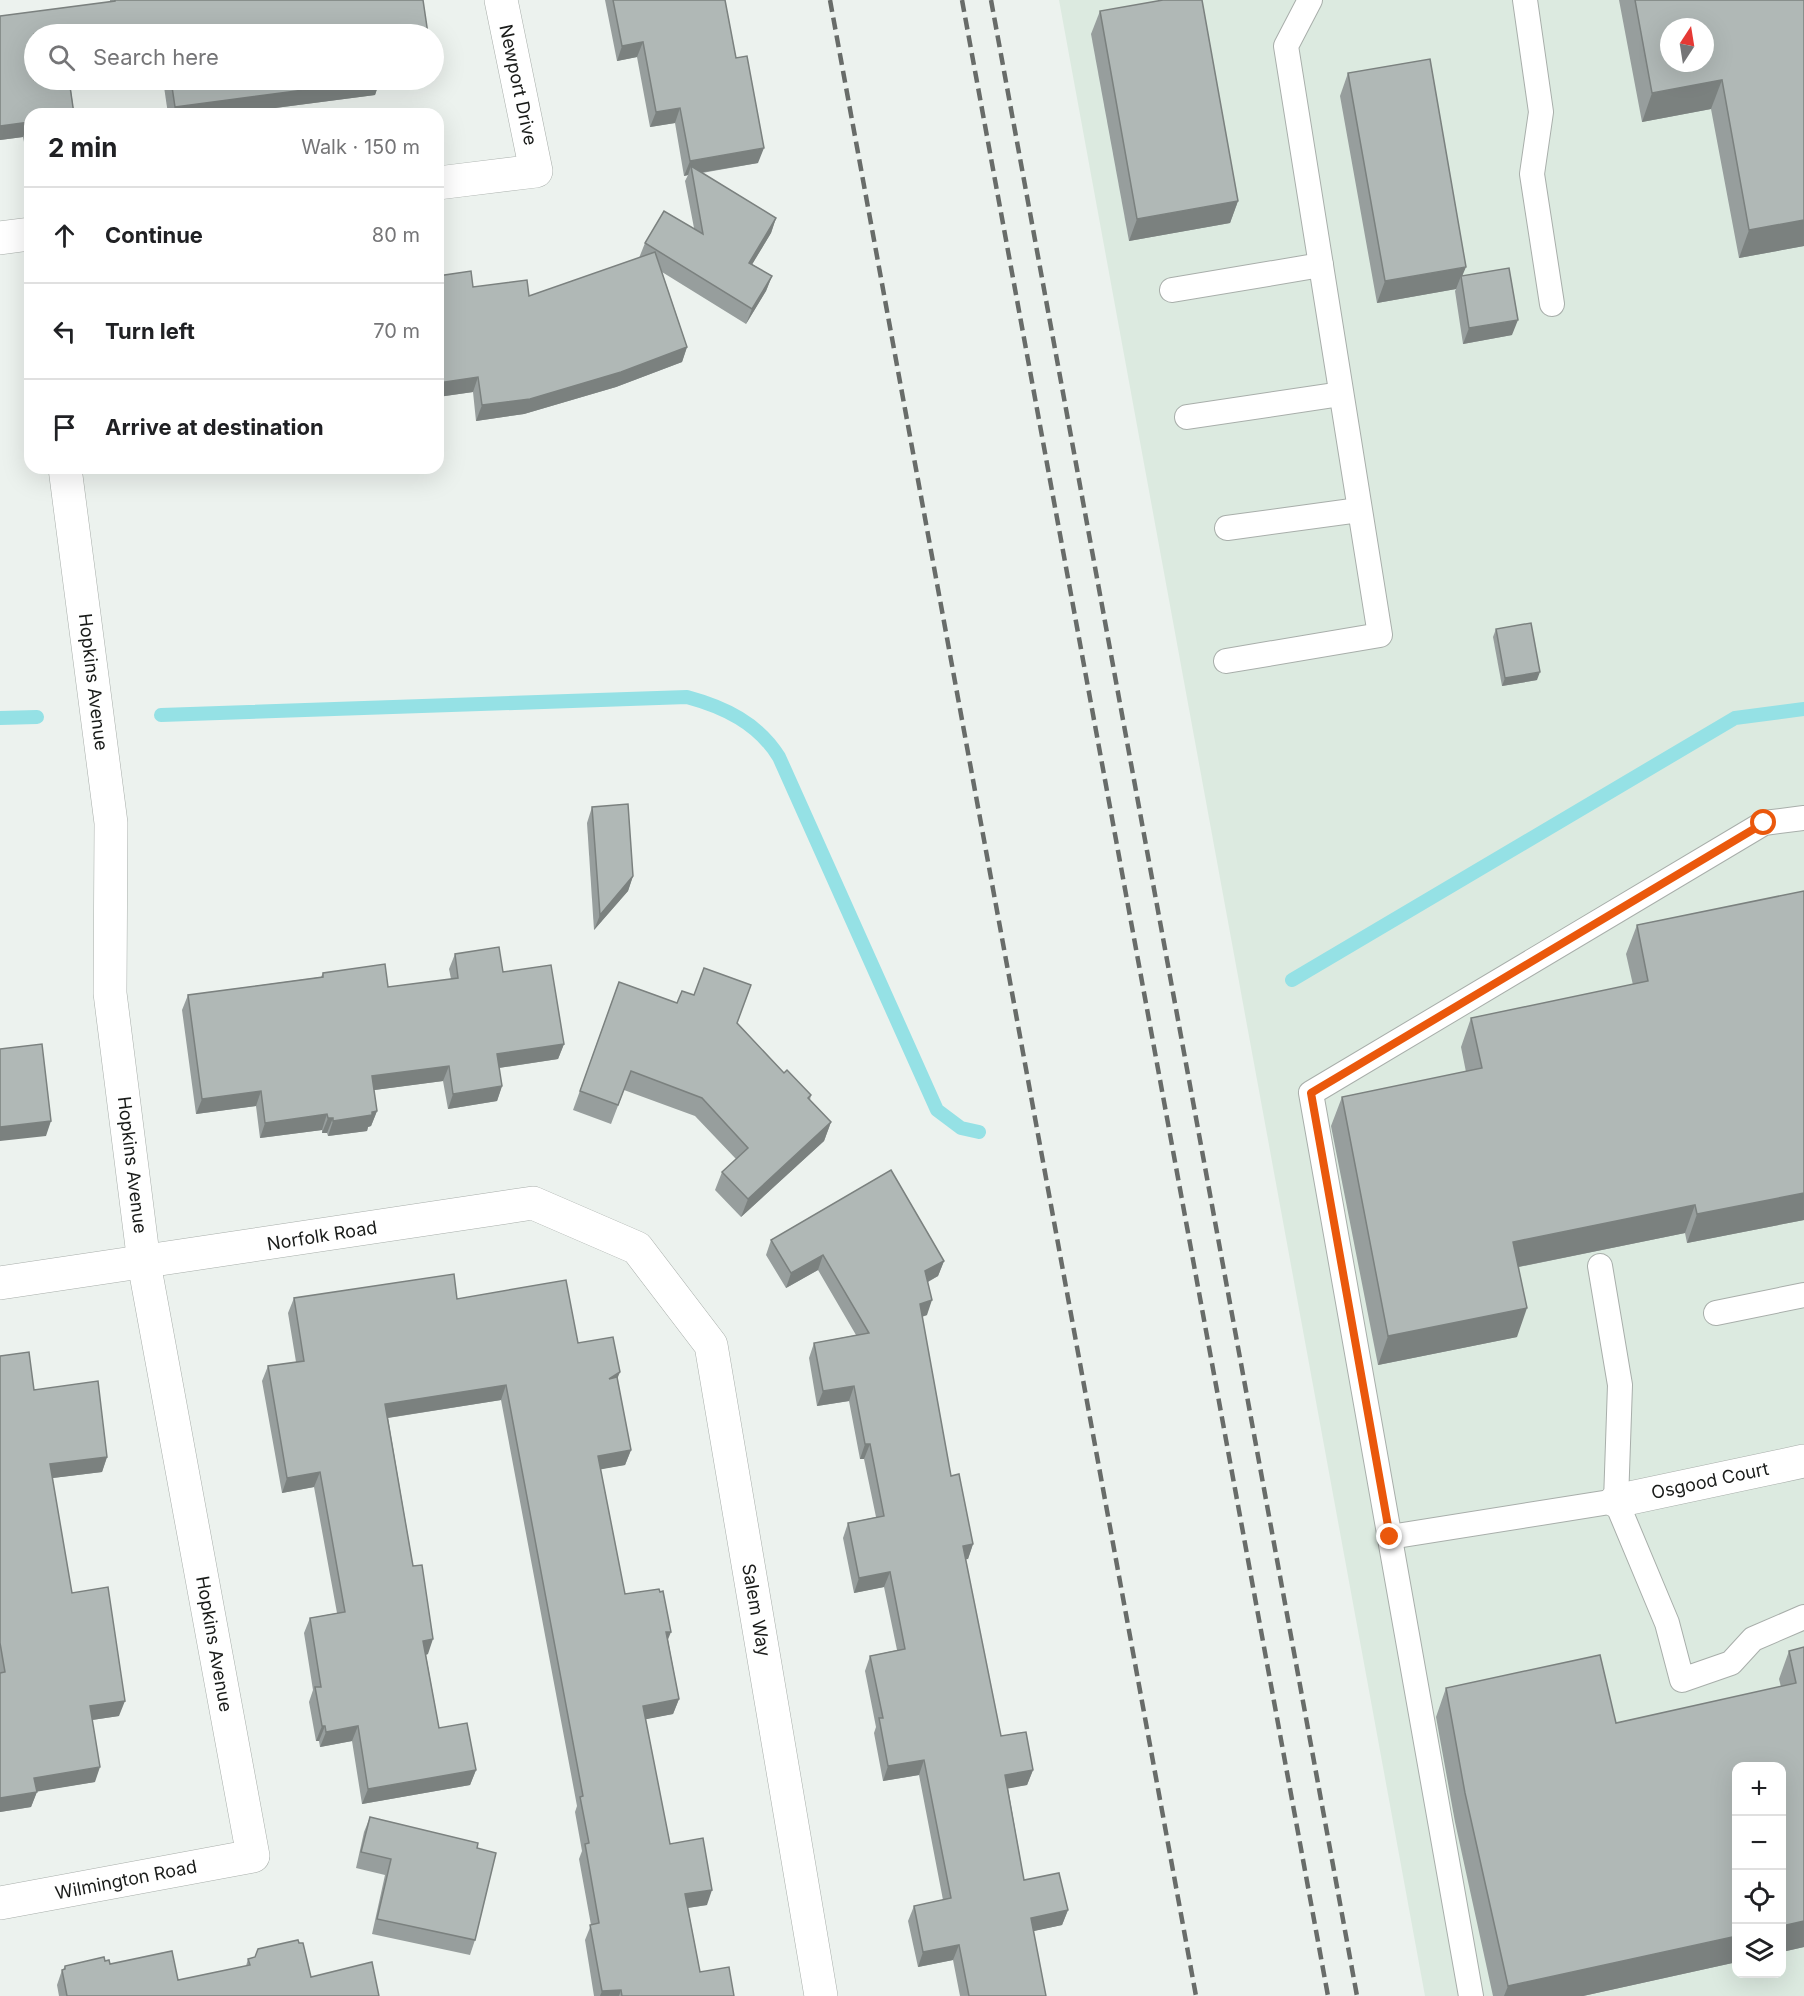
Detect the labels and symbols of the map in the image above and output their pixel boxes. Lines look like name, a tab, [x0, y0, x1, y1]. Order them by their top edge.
north arrow	[1660, 18, 1714, 72]
street label: Newport Drive	[495, 23, 542, 147]
street label: Hopkins Avenue	[75, 612, 112, 752]
route start	[1750, 809, 1776, 835]
street label: Hopkins Avenue	[114, 1095, 151, 1235]
street label: Norfolk Road	[265, 1216, 378, 1255]
street label: Osgood Court	[1649, 1458, 1771, 1503]
route end	[1376, 1523, 1402, 1549]
street label: Salem Way	[738, 1562, 775, 1658]
street label: Hopkins Avenue	[192, 1574, 237, 1714]
street label: Wilmington Road	[53, 1855, 199, 1904]

